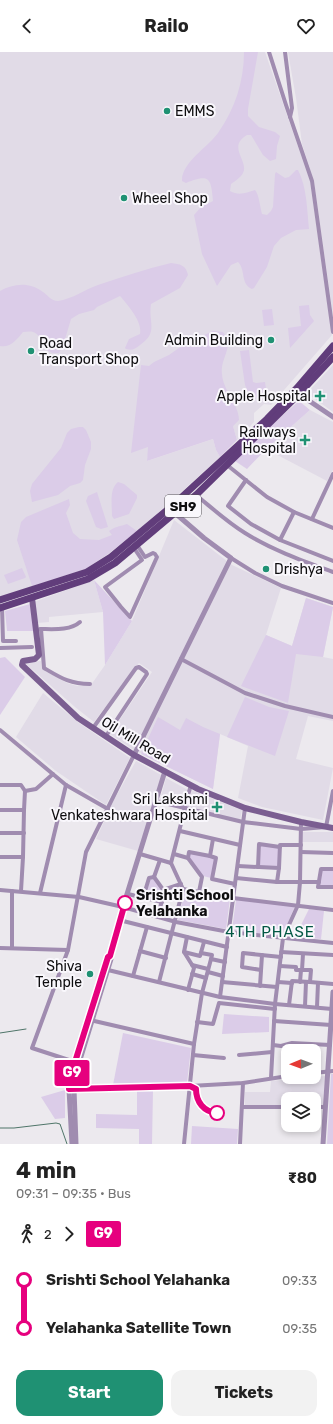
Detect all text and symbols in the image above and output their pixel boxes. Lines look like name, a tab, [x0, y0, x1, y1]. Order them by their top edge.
icon: back	[16, 15, 38, 37]
text: Railo	[144, 15, 189, 37]
icon: heart	[295, 15, 317, 37]
place label: EMMS	[175, 103, 215, 120]
marker: EMMS	[162, 106, 172, 116]
place label: Wheel Shop	[132, 190, 208, 207]
marker: Wheel Shop	[119, 193, 129, 203]
place label: Admin Building	[164, 332, 263, 349]
place label: Road Transport Shop	[39, 335, 139, 368]
marker: Admin Building	[266, 335, 276, 345]
marker: Road Transport Shop	[26, 346, 36, 356]
place label: Apple Hospital	[217, 388, 311, 405]
marker: Apple Hospital	[314, 390, 326, 402]
place label: Railways Hospital	[239, 424, 296, 457]
marker: Railways Hospital	[299, 434, 311, 446]
road number: SH9	[165, 495, 201, 517]
place label: Drishya	[274, 561, 323, 578]
marker: Drishya	[261, 564, 271, 574]
street label: Oil Mill Road	[98, 713, 173, 768]
place label: Sri Lakshmi Venkateshwara Hospital	[51, 791, 208, 824]
marker: Sri Lakshmi Venkateshwara Hospital	[211, 801, 223, 813]
place label: Srishti School Yelahanka	[136, 887, 234, 920]
marker: Srishti School Yelahanka	[117, 895, 133, 911]
district label: 4TH PHASE	[225, 923, 315, 941]
place label: Shiva Temple	[35, 958, 82, 991]
marker: Shiva Temple	[85, 969, 95, 979]
north arrow	[281, 1044, 321, 1084]
map controls	[281, 1044, 321, 1132]
line badge: G9	[54, 1060, 90, 1086]
text: G9	[62, 1064, 82, 1081]
button: layers	[281, 1092, 321, 1132]
unlabelled marker	[209, 1105, 225, 1121]
text: 4 min	[16, 1157, 76, 1184]
text: ₹80	[288, 1169, 317, 1187]
text: 09:31 – 09:35 · Bus	[16, 1186, 131, 1201]
icon: walk	[16, 1223, 38, 1245]
icon: forward	[58, 1223, 80, 1245]
text: G9	[94, 1225, 113, 1242]
text: 2	[44, 1227, 52, 1242]
text: Srishti School Yelahanka	[46, 1271, 230, 1289]
text: 09:33	[282, 1273, 317, 1288]
text: Yelahanka Satellite Town	[46, 1319, 231, 1337]
text: 09:35	[282, 1321, 317, 1336]
button: Start	[16, 1370, 163, 1416]
button: Tickets	[171, 1370, 317, 1416]

